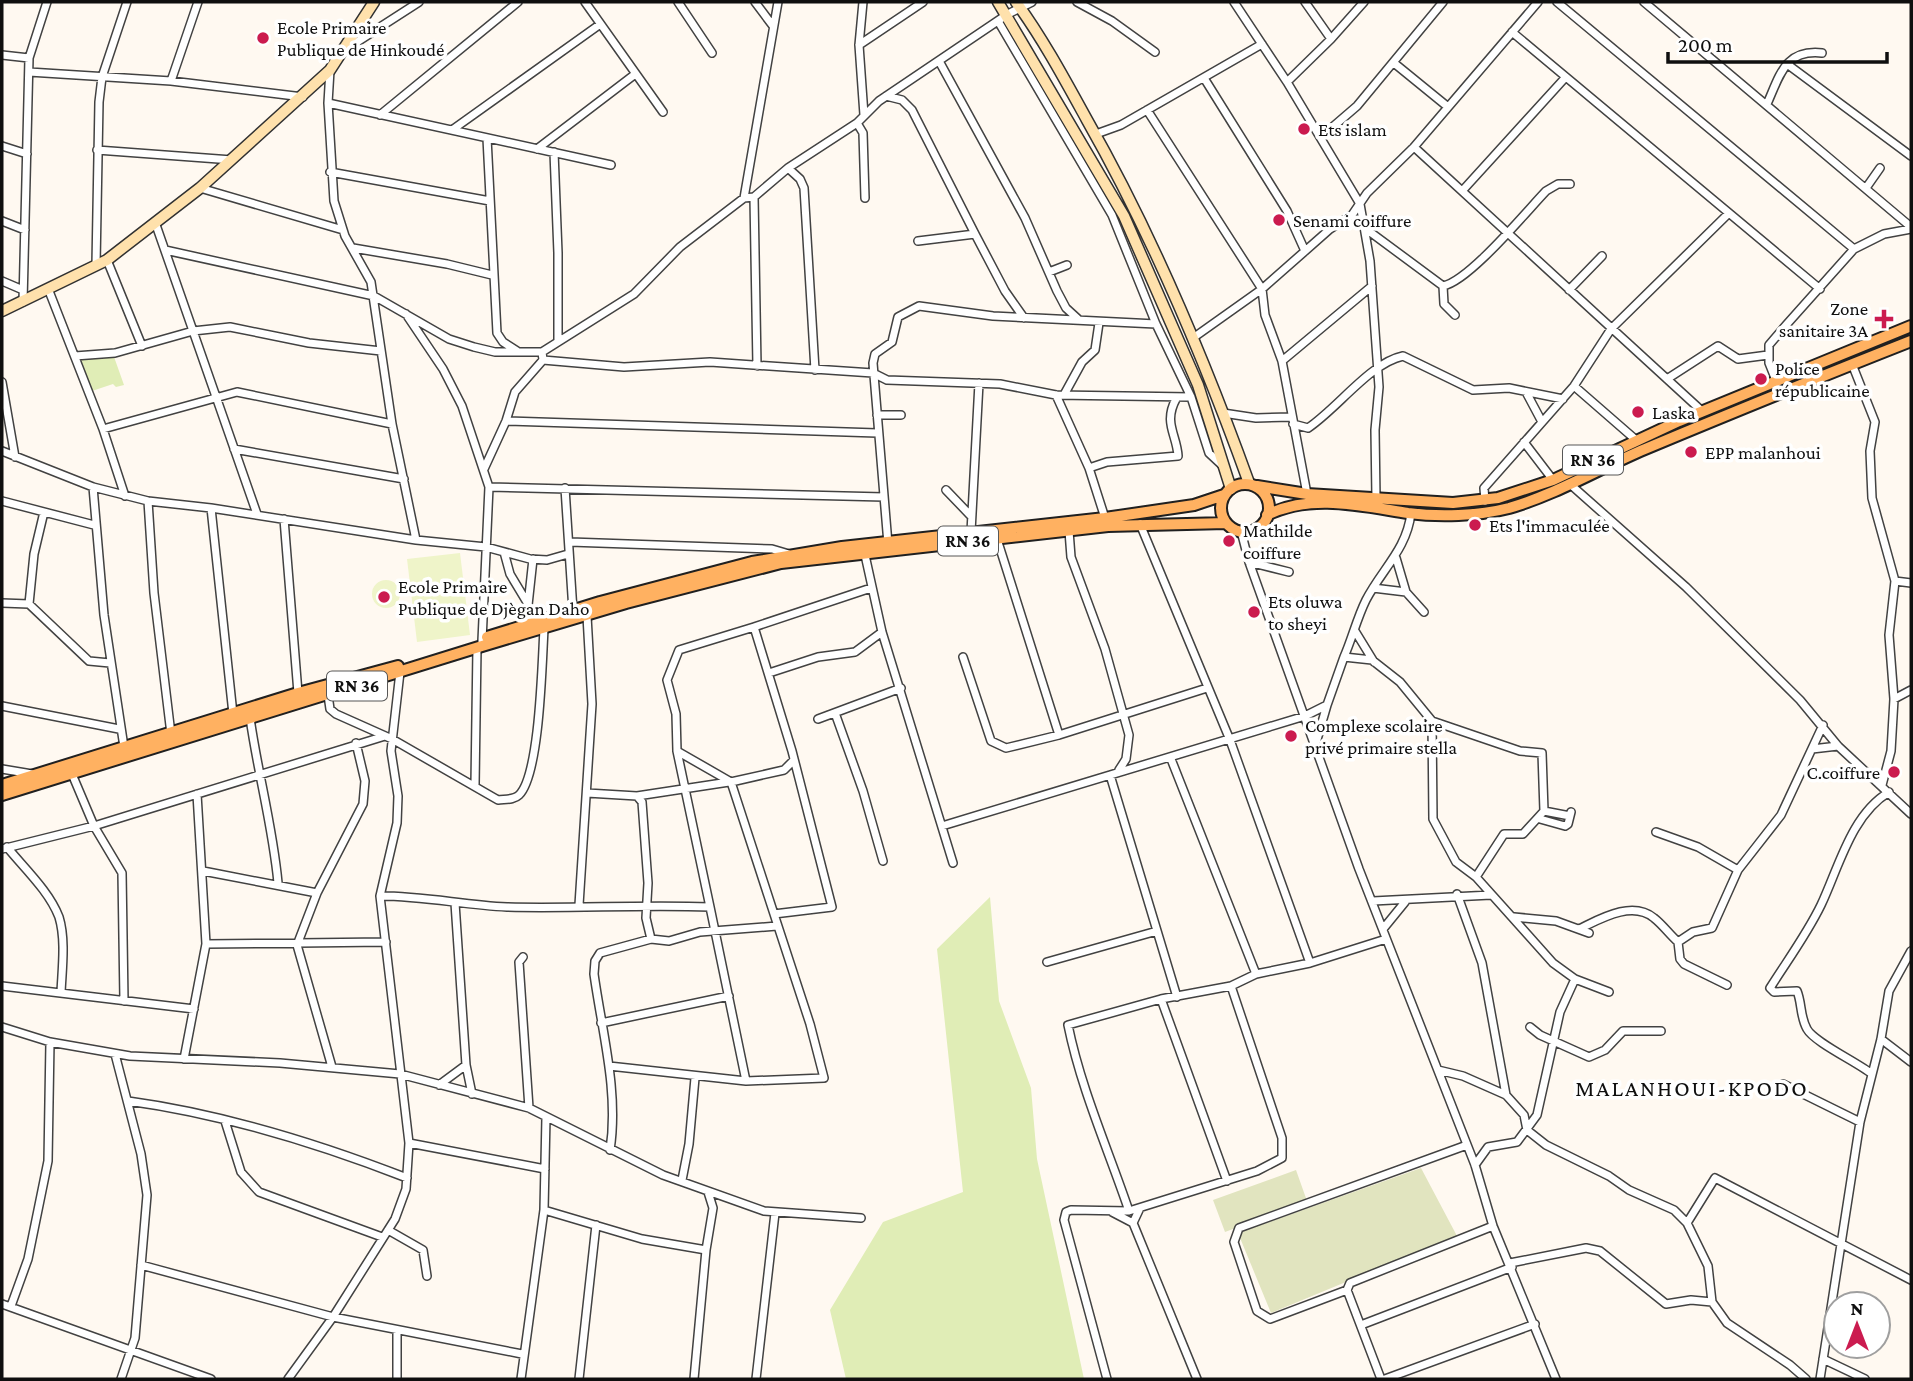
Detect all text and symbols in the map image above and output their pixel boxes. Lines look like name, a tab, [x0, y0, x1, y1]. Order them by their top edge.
place label: Ecole Primaire Publique de Hinkoudé	[277, 17, 444, 60]
scale bar	[1668, 21, 1887, 65]
marker: Ecole Primaire Publique de Hinkoudé	[255, 30, 271, 46]
text: 200 m	[1678, 33, 1733, 57]
place label: Ets islam	[1318, 119, 1387, 140]
marker: Ets islam	[1296, 121, 1312, 137]
place label: Senami coiffure	[1293, 210, 1411, 231]
marker: Senami coiffure	[1271, 212, 1287, 228]
place label: Zone sanitaire 3A	[1779, 298, 1868, 341]
marker: Zone sanitaire 3A	[1874, 309, 1894, 329]
place label: Police républicaine	[1775, 358, 1870, 401]
marker: Police républicaine	[1753, 371, 1769, 387]
place label: Laska	[1652, 402, 1696, 423]
marker: Laska	[1630, 404, 1646, 420]
place label: EPP malanhoui	[1705, 442, 1821, 463]
marker: EPP malanhoui	[1683, 444, 1699, 460]
road number: RN 36	[1563, 446, 1623, 474]
place label: Ets l'immaculée	[1489, 515, 1610, 536]
marker: Ets l'immaculée	[1467, 517, 1483, 533]
place label: Mathilde coiffure	[1243, 520, 1312, 563]
road number: RN 36	[938, 526, 998, 556]
marker: Mathilde coiffure	[1221, 533, 1237, 549]
place label: Ecole Primaire Publique de Djègan Daho	[398, 576, 589, 620]
marker: Ecole Primaire Publique de Djègan Daho	[376, 589, 392, 605]
place label: Ets oluwa to sheyi	[1268, 591, 1343, 634]
marker: Ets oluwa to sheyi	[1246, 604, 1262, 620]
road number: RN 36	[327, 672, 387, 700]
place label: Complexe scolaire privé primaire stella	[1305, 715, 1457, 758]
marker: Complexe scolaire privé primaire stella	[1283, 728, 1299, 744]
place label: C.coiffure	[1807, 762, 1880, 783]
marker: C.coiffure	[1886, 764, 1902, 780]
district label: MALANHOUI-KPODO	[1575, 1075, 1809, 1101]
north arrow	[1822, 1290, 1892, 1360]
text: N	[1851, 1298, 1864, 1319]

